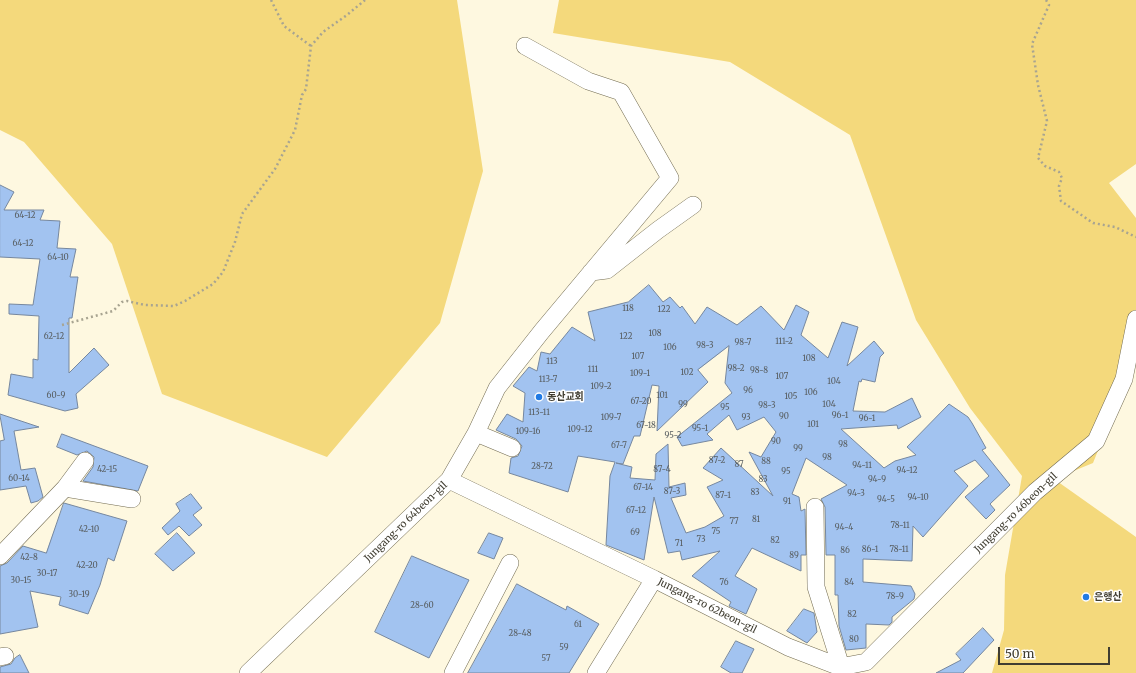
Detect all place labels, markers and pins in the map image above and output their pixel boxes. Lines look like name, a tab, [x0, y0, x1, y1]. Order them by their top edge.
place label: 동산교회	[547, 391, 584, 403]
marker: 동산교회	[534, 392, 544, 402]
place label: 은행산	[1094, 591, 1122, 603]
marker: 은행산	[1081, 592, 1091, 602]

